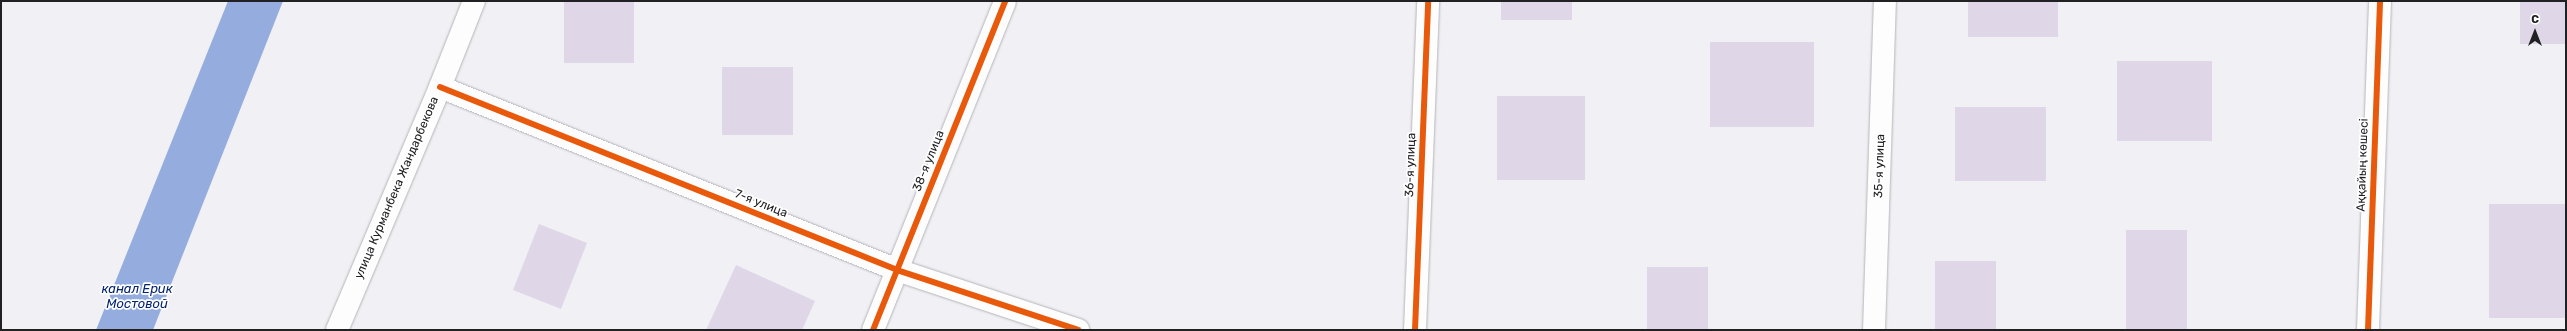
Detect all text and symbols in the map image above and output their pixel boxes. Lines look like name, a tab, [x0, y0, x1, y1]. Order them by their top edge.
north arrow	[2515, 12, 2555, 52]
text: С	[2531, 13, 2539, 26]
street label: улица Курманбека Жандарбекова	[352, 95, 442, 281]
street label: Аққайың көшесі	[2354, 118, 2372, 212]
street label: 38-я улица	[910, 128, 948, 194]
street label: 36-я улица	[1403, 133, 1419, 197]
street label: 35-я улица	[1872, 134, 1888, 198]
street label: 7-я улица	[733, 187, 789, 221]
water label: канал Ерик Мостовой	[101, 282, 173, 313]

